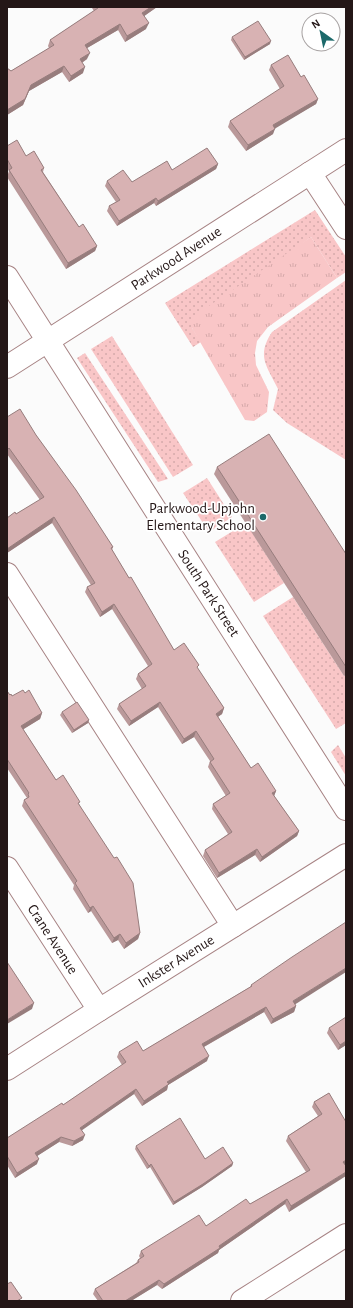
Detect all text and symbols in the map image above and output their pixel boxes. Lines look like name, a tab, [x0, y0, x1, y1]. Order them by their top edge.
north arrow	[301, 12, 341, 52]
text: N	[310, 17, 322, 31]
street label: Parkwood Avenue	[128, 224, 224, 293]
place label: Parkwood-Upjohn Elementary School	[146, 501, 255, 533]
marker: Parkwood-Upjohn Elementary School	[258, 512, 268, 522]
street label: South Park Street	[175, 547, 242, 640]
street label: Crane Avenue	[25, 902, 81, 977]
street label: Inkster Avenue	[136, 932, 217, 991]

